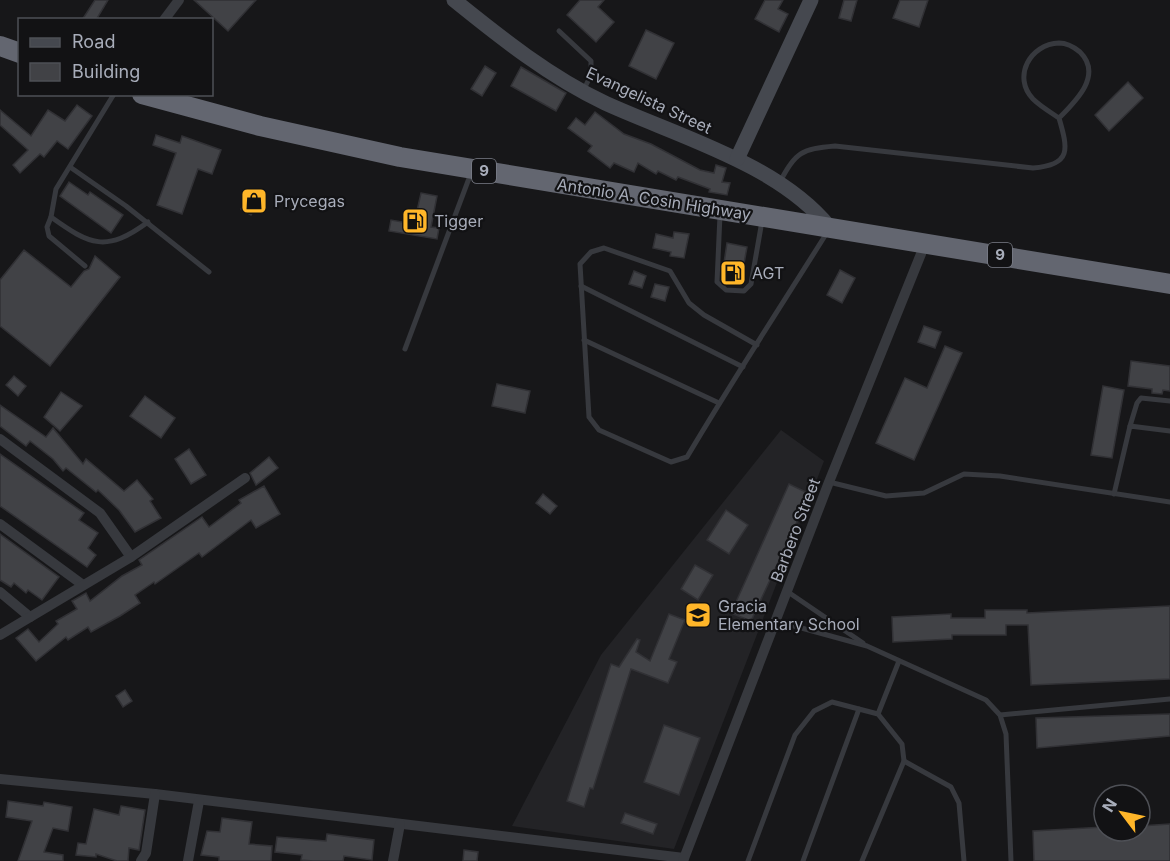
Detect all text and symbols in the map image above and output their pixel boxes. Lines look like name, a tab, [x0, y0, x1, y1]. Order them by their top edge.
legend	[18, 18, 213, 96]
text: Road	[72, 31, 115, 52]
text: Building	[72, 61, 140, 82]
street label: Evangelista Street	[583, 62, 715, 138]
road number: 9	[472, 159, 496, 183]
street label: Antonio A. Cosin Highway	[556, 174, 752, 224]
shop icon: Prycegas	[239, 186, 269, 216]
place label: Prycegas	[274, 191, 345, 211]
fuel station icon: Tigger	[400, 206, 430, 236]
place label: Tigger	[434, 211, 483, 231]
road number: 9	[988, 243, 1012, 267]
fuel station icon: AGT	[718, 258, 748, 288]
place label: AGT	[752, 263, 784, 283]
street label: Barbero Street	[766, 475, 824, 585]
place label: Gracia Elementary School	[718, 596, 860, 634]
school or university icon: Gracia Elementary School	[683, 600, 713, 630]
north arrow	[1092, 783, 1152, 843]
text: N	[1098, 795, 1121, 816]

